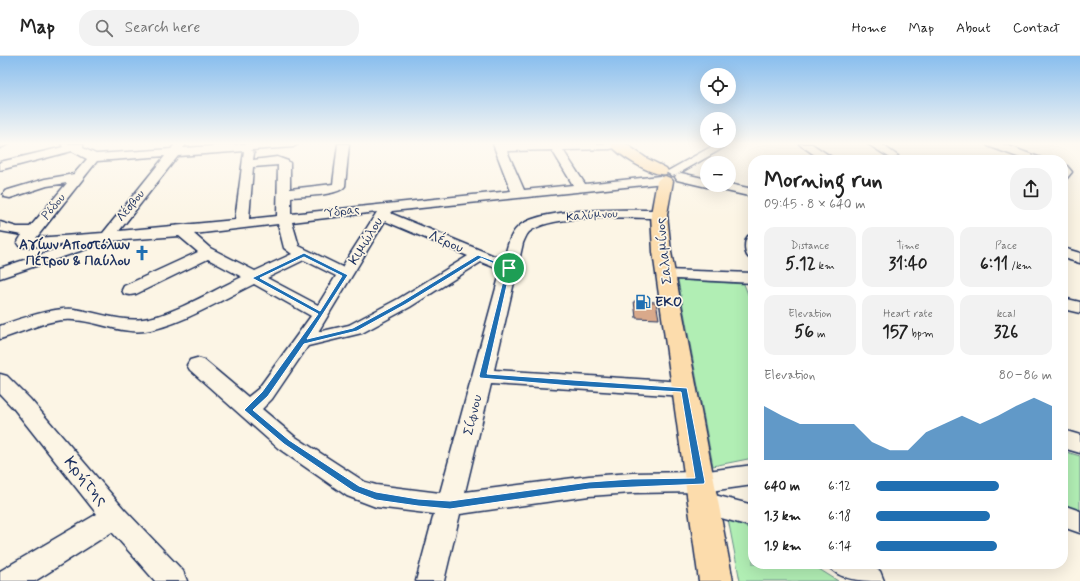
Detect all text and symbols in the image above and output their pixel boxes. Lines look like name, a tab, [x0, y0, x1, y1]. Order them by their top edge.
search box	[79, 10, 359, 46]
text: Map	[20, 15, 55, 40]
icon: search	[93, 17, 115, 39]
text: Search here	[125, 18, 200, 38]
text: Home	[852, 19, 886, 37]
text: Map	[908, 19, 934, 37]
text: About	[956, 19, 991, 37]
text: Contact	[1013, 19, 1060, 37]
map controls	[700, 68, 736, 192]
button: locate	[700, 68, 736, 104]
button: +	[700, 112, 736, 148]
button: −	[700, 156, 736, 192]
text: Morning run	[764, 167, 883, 195]
button: share	[1010, 168, 1052, 210]
street label: Λέσβου	[113, 186, 149, 225]
street label: Ρόδου	[38, 190, 70, 223]
text: 09:45 · 8 × 640 m	[764, 196, 866, 213]
street label: Ύδρας	[323, 202, 361, 222]
street label: Καλύμνου	[566, 206, 619, 226]
street label: Κιμώλου	[345, 214, 387, 268]
street label: Σαλαμίνος	[652, 217, 676, 285]
street label: Λέρου	[426, 226, 467, 257]
place label: Αγίων Αποστόλων Πέτρου & Παύλου	[19, 236, 131, 270]
text: Distance	[791, 239, 829, 253]
text: Time	[896, 239, 920, 253]
text: Pace	[995, 239, 1017, 253]
church icon: Αγίων Αποστόλων Πέτρου & Παύλου	[133, 244, 151, 262]
pin	[492, 251, 526, 285]
text: 5.12	[785, 253, 816, 275]
text: 31:40	[888, 253, 928, 275]
text: 6:11	[980, 253, 1008, 275]
icon: arrive	[498, 257, 520, 279]
text: km	[816, 259, 835, 273]
text: /km	[1008, 259, 1032, 273]
fuel station icon: EKO	[634, 293, 652, 311]
place label: EKO	[655, 293, 682, 311]
text: Elevation	[788, 307, 832, 321]
text: Heart rate	[883, 307, 933, 321]
text: kcal	[997, 307, 1015, 321]
text: 56	[794, 321, 814, 343]
text: 157	[882, 321, 909, 343]
text: 326	[994, 321, 1018, 343]
text: m	[814, 327, 826, 341]
text: bpm	[909, 327, 934, 341]
text: Elevation	[764, 367, 815, 384]
text: 80–86 m	[999, 367, 1052, 384]
street label: Σίφνου	[459, 393, 487, 437]
street label: Κρήτης	[59, 452, 113, 510]
text: 640 m	[764, 478, 800, 495]
text: 6:12	[828, 478, 851, 495]
text: 1.3 km	[764, 508, 801, 525]
text: 6:18	[828, 508, 851, 525]
text: 1.9 km	[764, 538, 801, 555]
text: 6:14	[828, 538, 852, 555]

